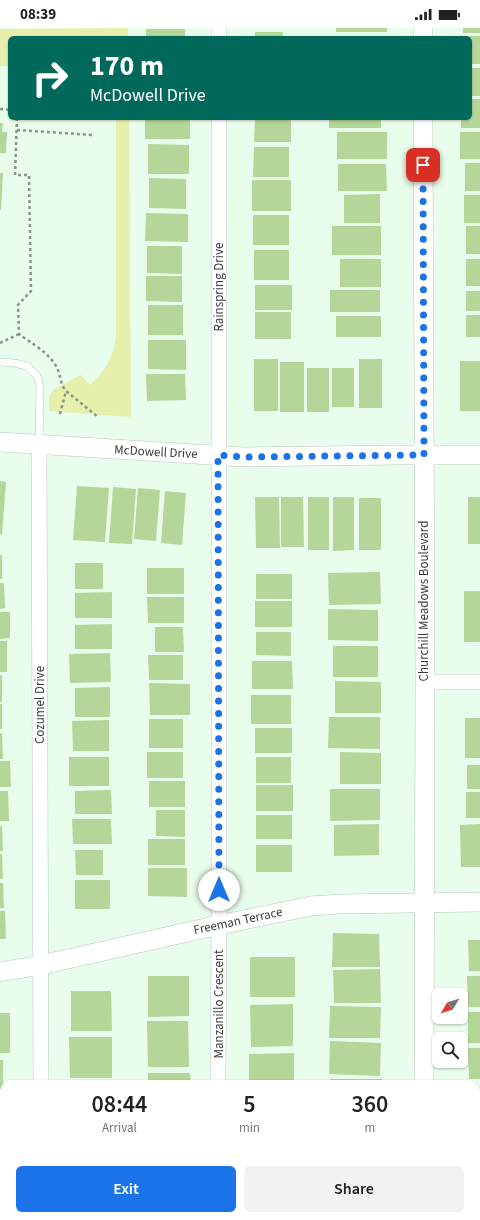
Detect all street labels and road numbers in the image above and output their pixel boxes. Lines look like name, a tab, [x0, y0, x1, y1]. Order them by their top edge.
street label: Rainspring Drive	[210, 242, 228, 332]
street label: McDowell Drive	[114, 441, 198, 463]
street label: Churchill Meadows Boulevard	[415, 521, 433, 681]
street label: Cozumel Drive	[31, 666, 49, 744]
street label: Freeman Terrace	[192, 903, 284, 939]
street label: Manzanillo Crescent	[210, 949, 228, 1058]

